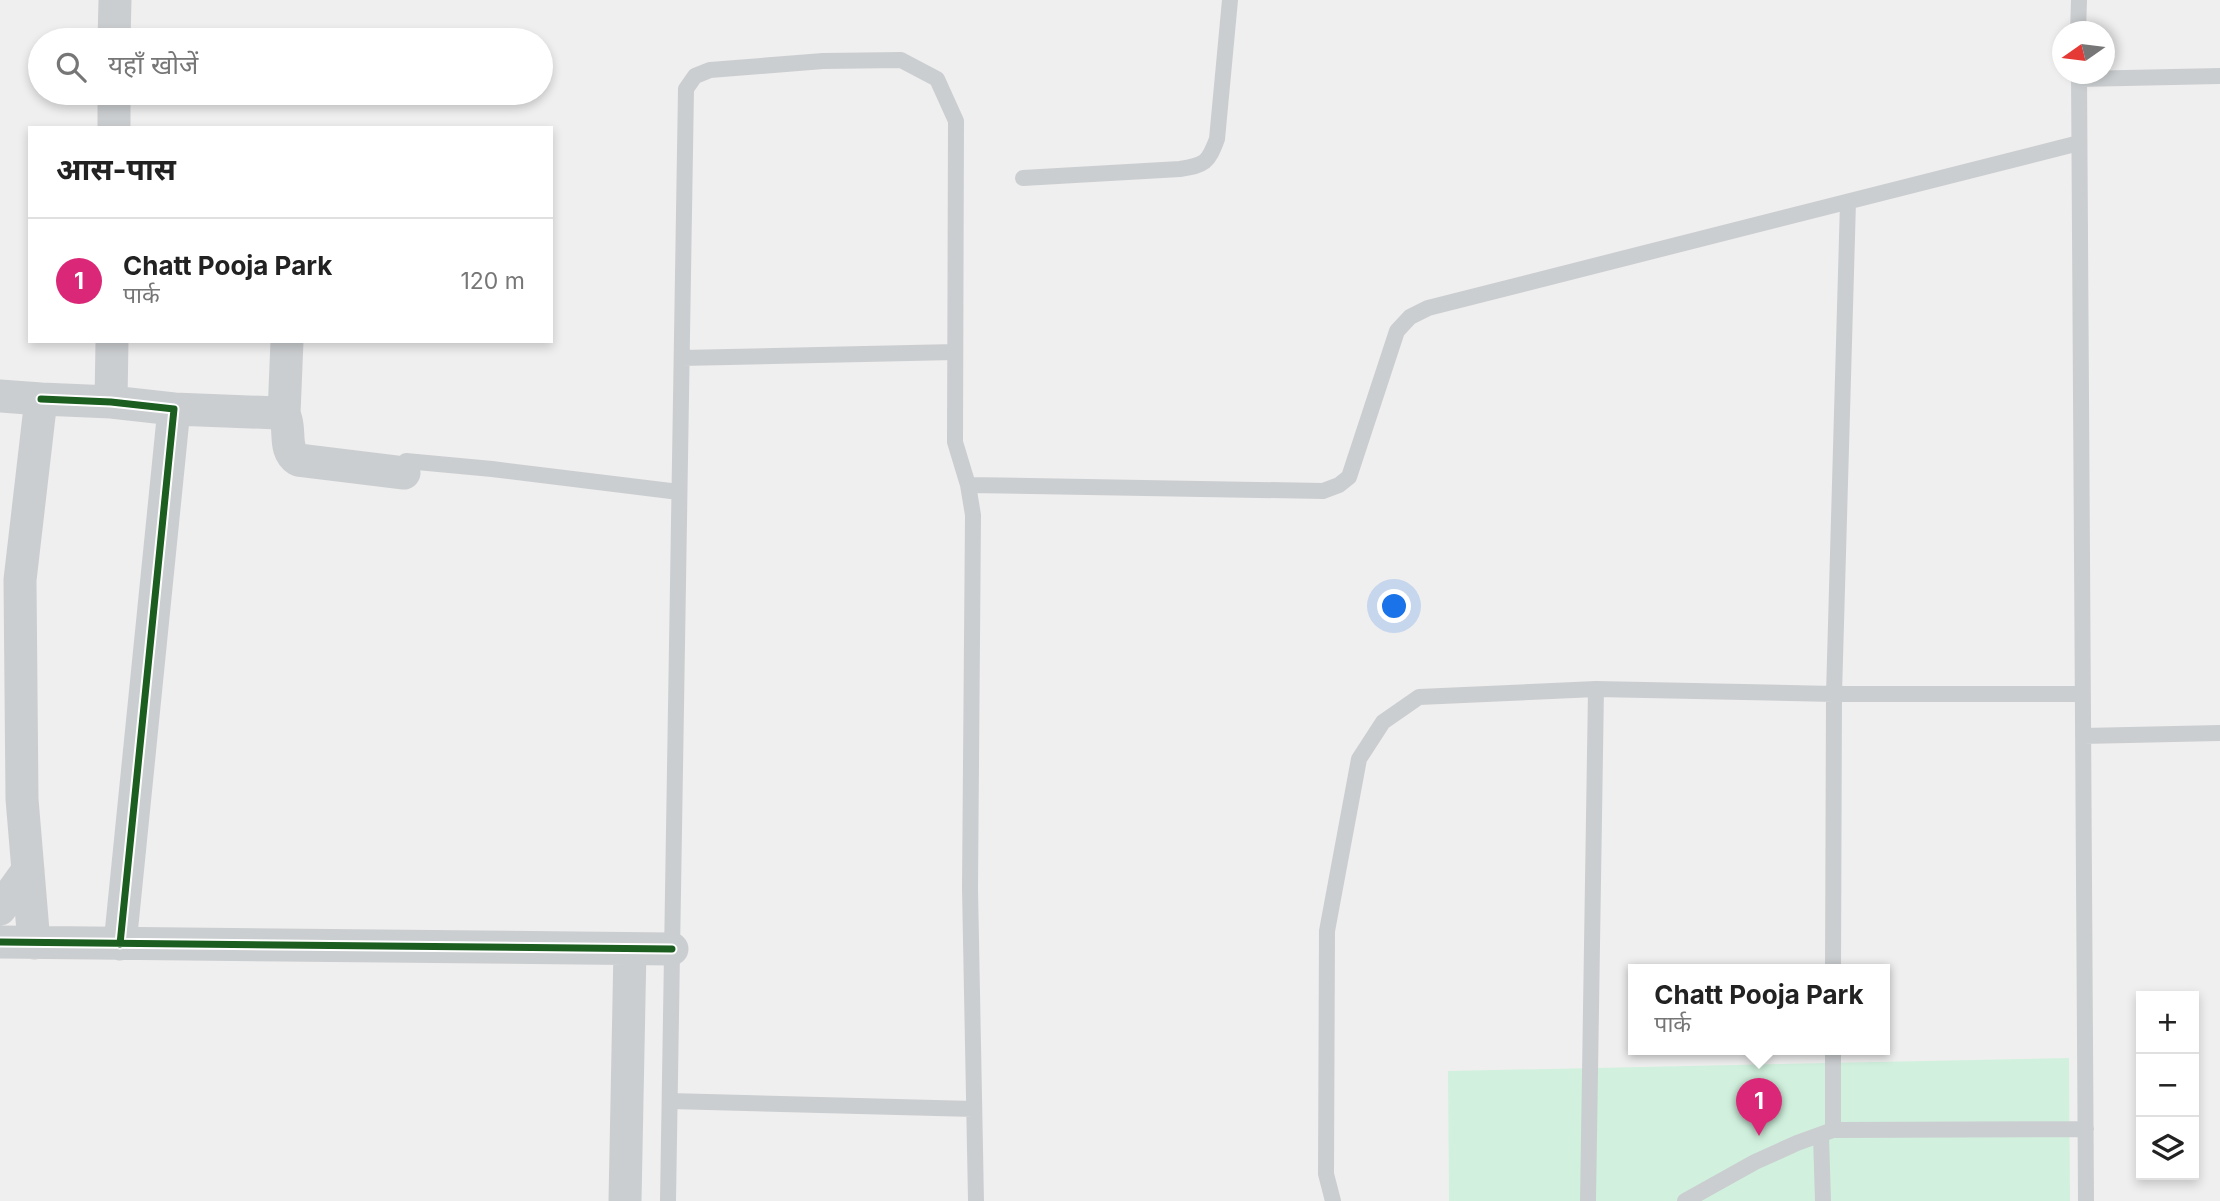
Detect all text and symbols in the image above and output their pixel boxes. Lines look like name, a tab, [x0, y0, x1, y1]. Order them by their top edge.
north arrow	[2052, 21, 2115, 84]
search box	[28, 28, 553, 105]
icon: search	[52, 48, 90, 86]
text: यहाँ खोजें	[108, 49, 198, 80]
text: आस-पास	[56, 151, 176, 187]
text: Chatt Pooja Park	[123, 250, 332, 281]
text: 1	[74, 267, 84, 295]
text: 120 m	[460, 267, 525, 295]
text: पार्क	[123, 281, 160, 309]
your location	[1377, 589, 1411, 623]
popup	[1628, 964, 1890, 1055]
text: Chatt Pooja Park	[1654, 979, 1864, 1010]
map controls	[2136, 991, 2199, 1180]
button: +	[2136, 991, 2199, 1054]
text: पार्क	[1654, 1010, 1691, 1038]
button: −	[2136, 1054, 2199, 1117]
pin: 1	[1736, 1078, 1782, 1136]
button: layers	[2136, 1117, 2199, 1180]

